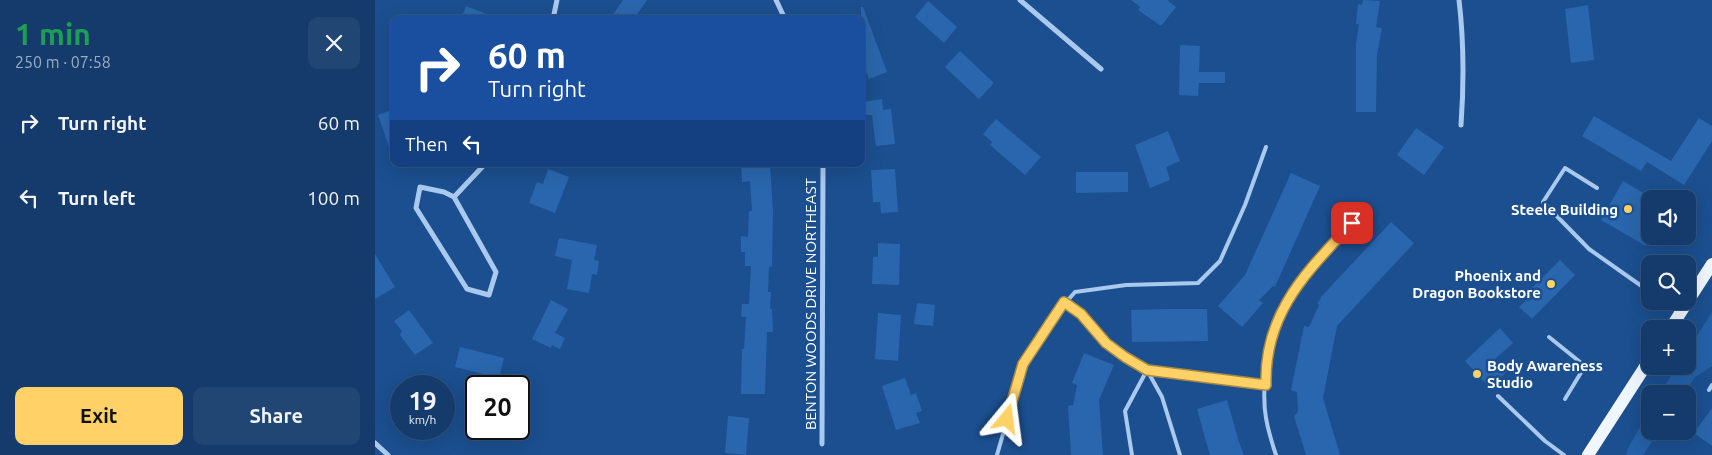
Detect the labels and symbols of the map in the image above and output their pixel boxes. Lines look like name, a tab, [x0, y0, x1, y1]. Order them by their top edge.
street label: BENTON WOODS DRIVE NORTHEAST	[802, 177, 819, 430]
place label: Steele Building	[1511, 201, 1618, 218]
pin	[1331, 202, 1373, 244]
marker: Steele Building	[1622, 203, 1634, 215]
place label: Phoenix and Dragon Bookstore	[1412, 267, 1541, 301]
marker: Phoenix and Dragon Bookstore	[1545, 278, 1557, 290]
place label: Body Awareness Studio	[1487, 357, 1603, 391]
marker: Body Awareness Studio	[1471, 368, 1483, 380]
speed limit sign: 20	[465, 375, 530, 440]
position arrow	[980, 392, 1032, 444]

